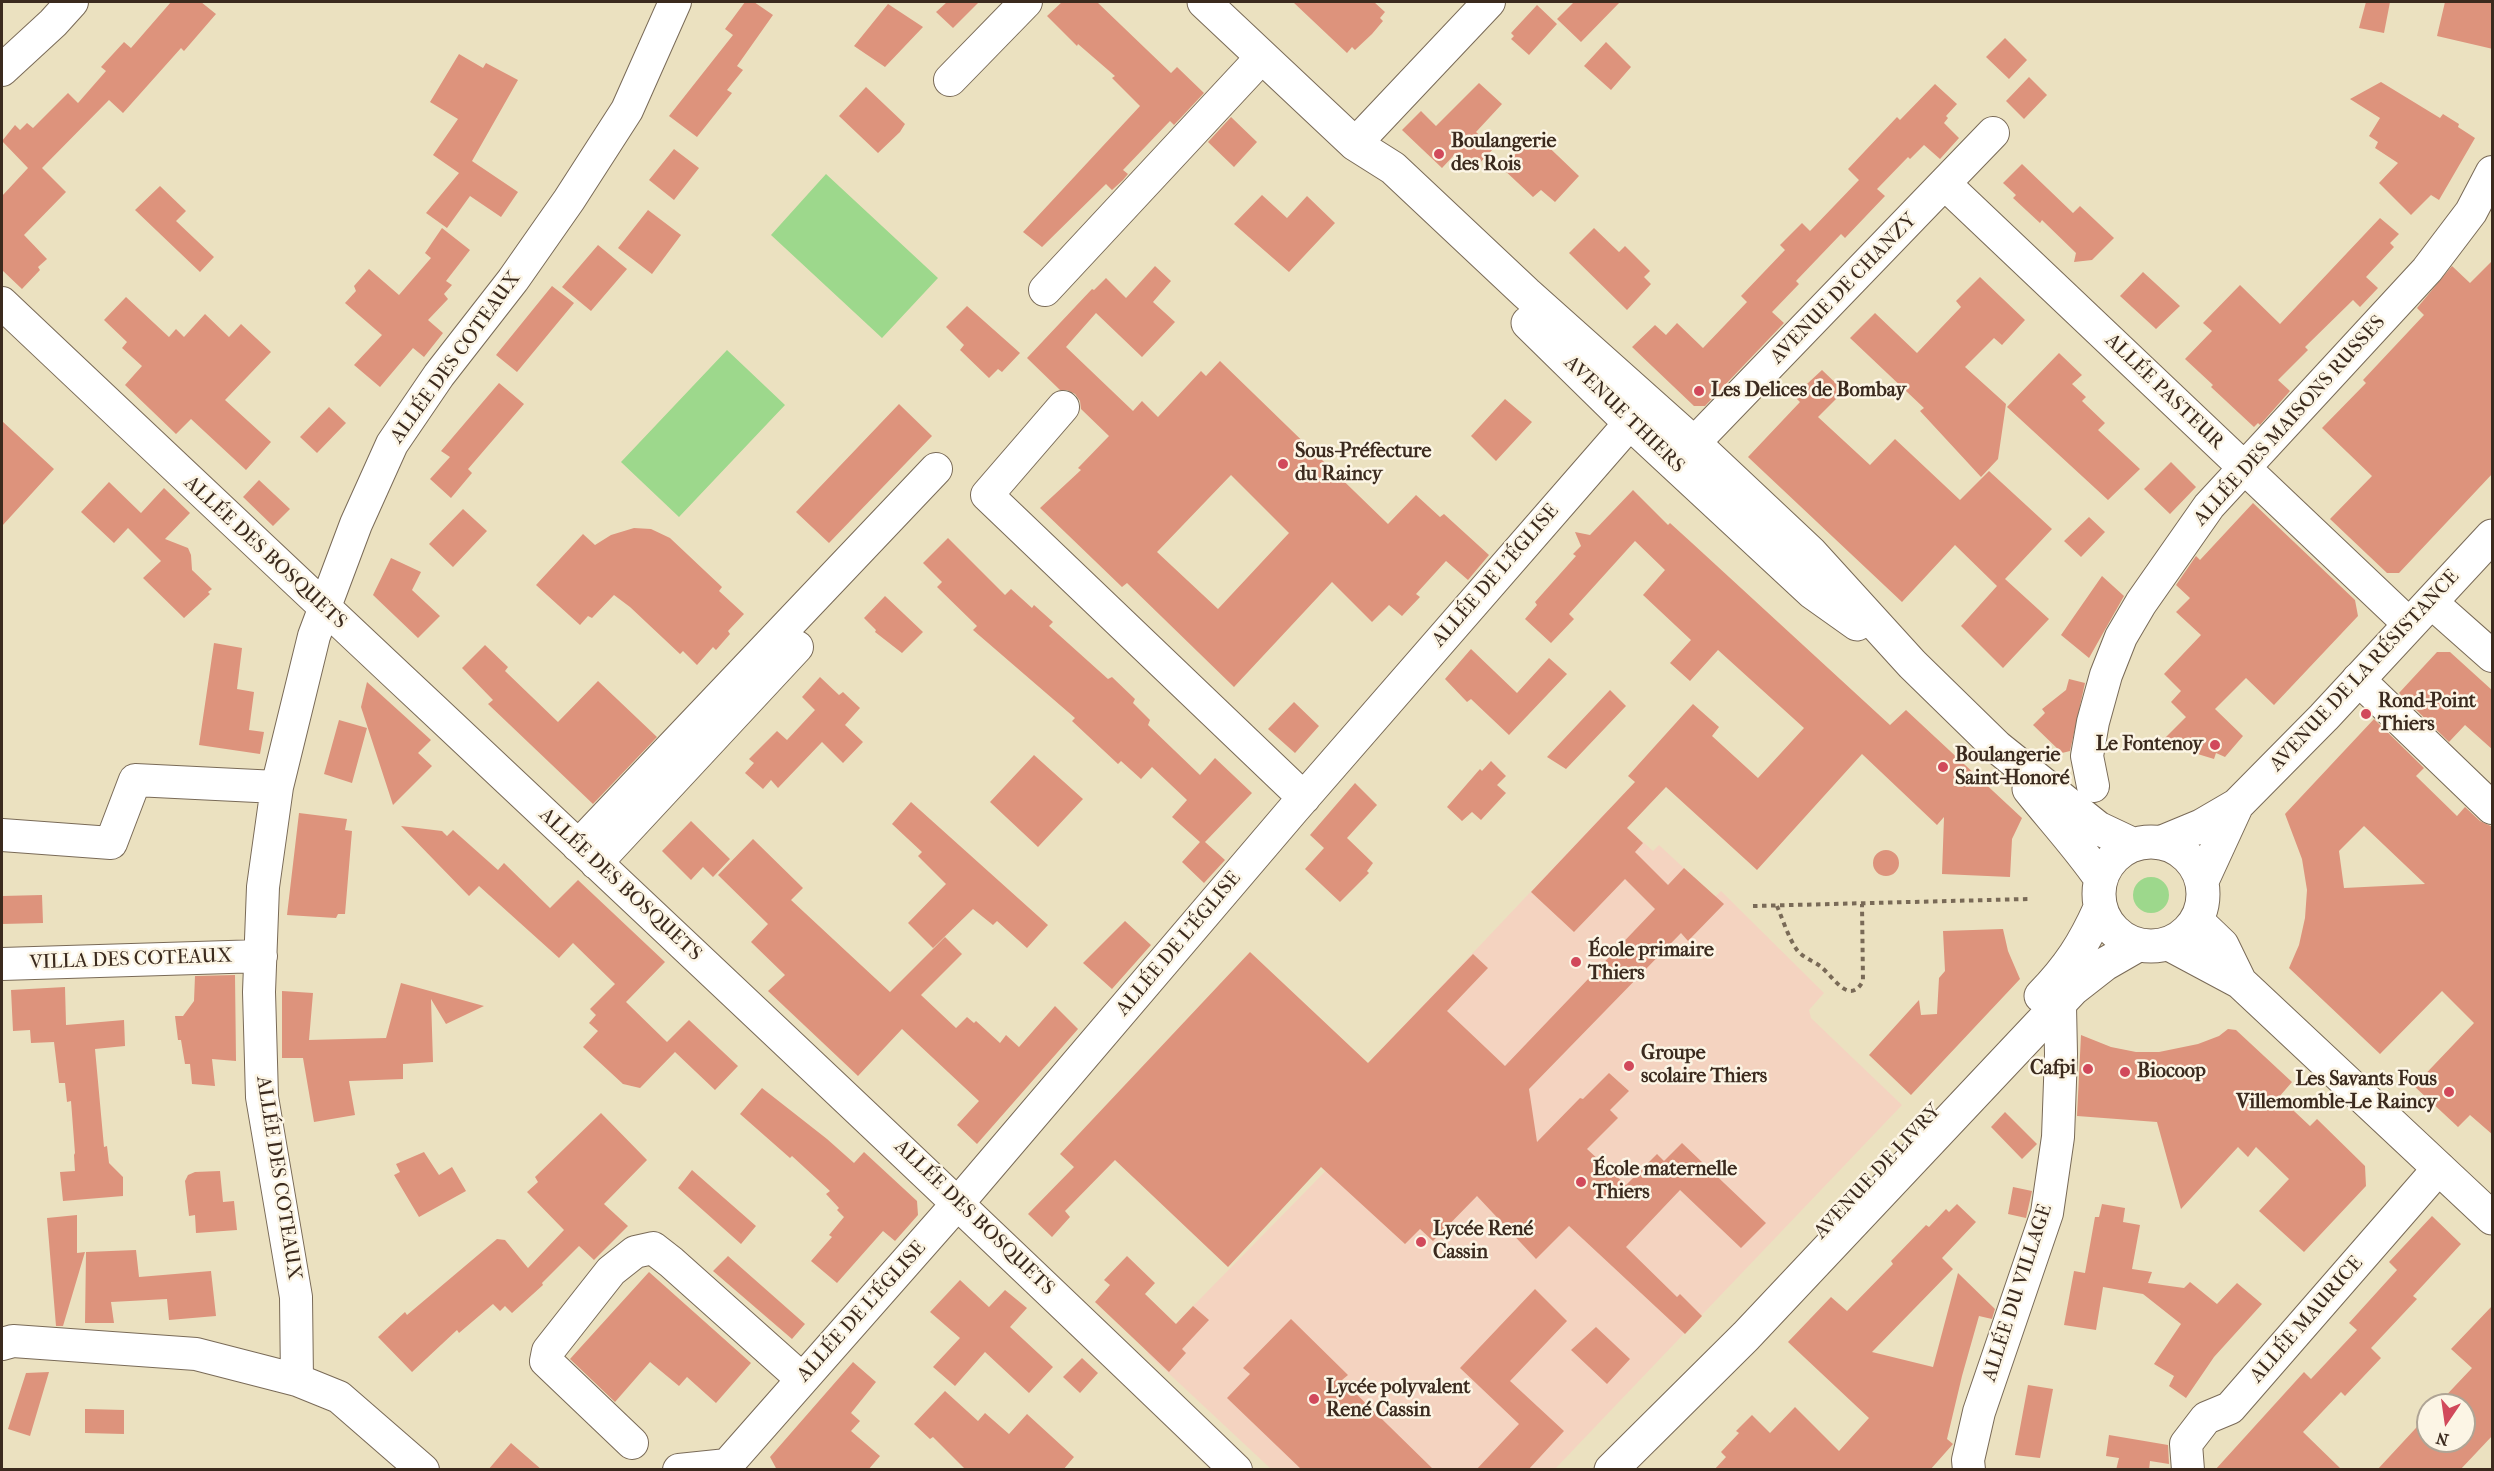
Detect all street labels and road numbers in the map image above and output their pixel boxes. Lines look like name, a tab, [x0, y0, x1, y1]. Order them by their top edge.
street label: AVENUE DE CHANZY	[1766, 209, 1922, 369]
street label: ALLÉE DES COTEAUX	[386, 268, 526, 448]
street label: ALLÉE DES MAISONS RUSSES	[2189, 311, 2391, 531]
street label: ALLÉE PASTEUR	[2100, 329, 2228, 455]
street label: AVENUE THIERS	[1559, 351, 1689, 479]
street label: ALLÉE DES BOSQUETS	[179, 471, 351, 635]
street label: ALLÉE DE L'ÉGLISE	[1428, 500, 1564, 652]
street label: AVENUE DE LA RÉSISTANCE	[2265, 565, 2465, 777]
street label: ALLÉE DES BOSQUETS	[534, 803, 706, 967]
street label: ALLÉE DE L'ÉGLISE	[1112, 867, 1246, 1021]
street label: VILLA DES COTEAUX	[29, 944, 233, 976]
street label: ALLÉE DES COTEAUX	[250, 1074, 306, 1282]
street label: AVENUE DE LIVRY	[1809, 1100, 1947, 1244]
street label: ALLÉE DES BOSQUETS	[889, 1135, 1059, 1301]
street label: ALLÉE DU VILLAGE	[1978, 1201, 2058, 1385]
street label: ALLÉE DE L'ÉGLISE	[793, 1237, 931, 1387]
street label: ALLÉE MAURICE	[2246, 1252, 2368, 1388]

